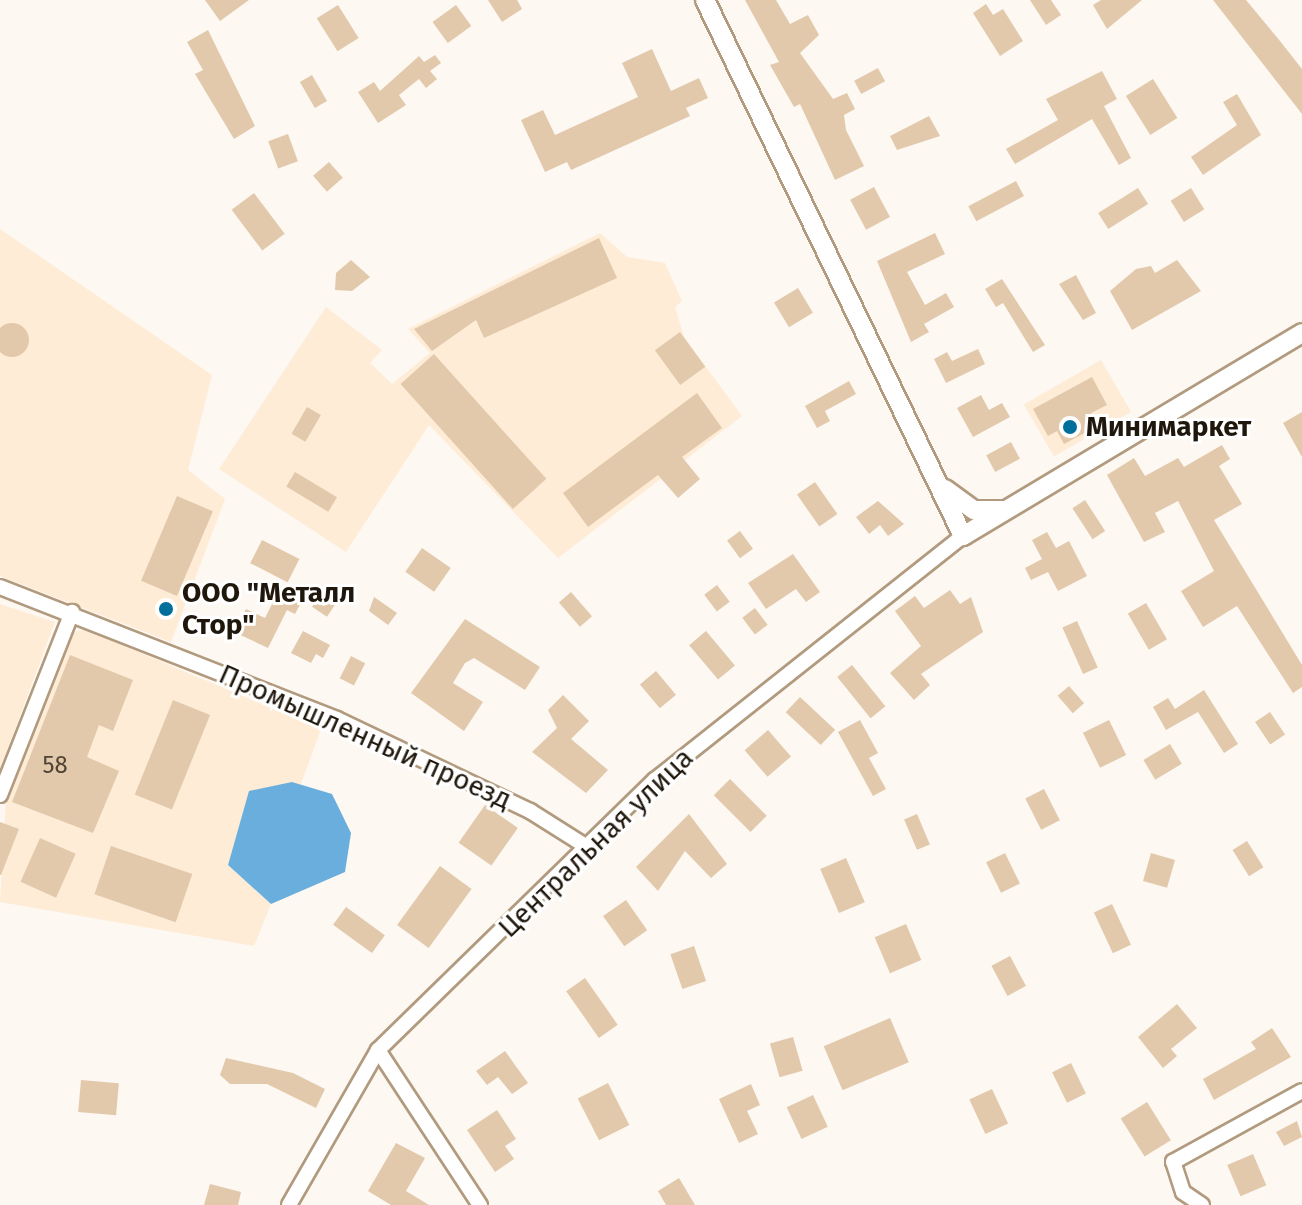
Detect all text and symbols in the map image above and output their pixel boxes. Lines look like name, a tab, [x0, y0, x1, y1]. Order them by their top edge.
place label: Минимаркет	[1086, 410, 1251, 444]
marker: Минимаркет	[1061, 418, 1079, 436]
place label: ООО "Металл Стор"	[182, 576, 355, 642]
marker: ООО "Металл Стор"	[157, 600, 175, 618]
street label: Промышленный проезд	[214, 657, 516, 817]
street label: Центральная улица	[492, 741, 700, 945]
house number: 58	[42, 752, 68, 780]

